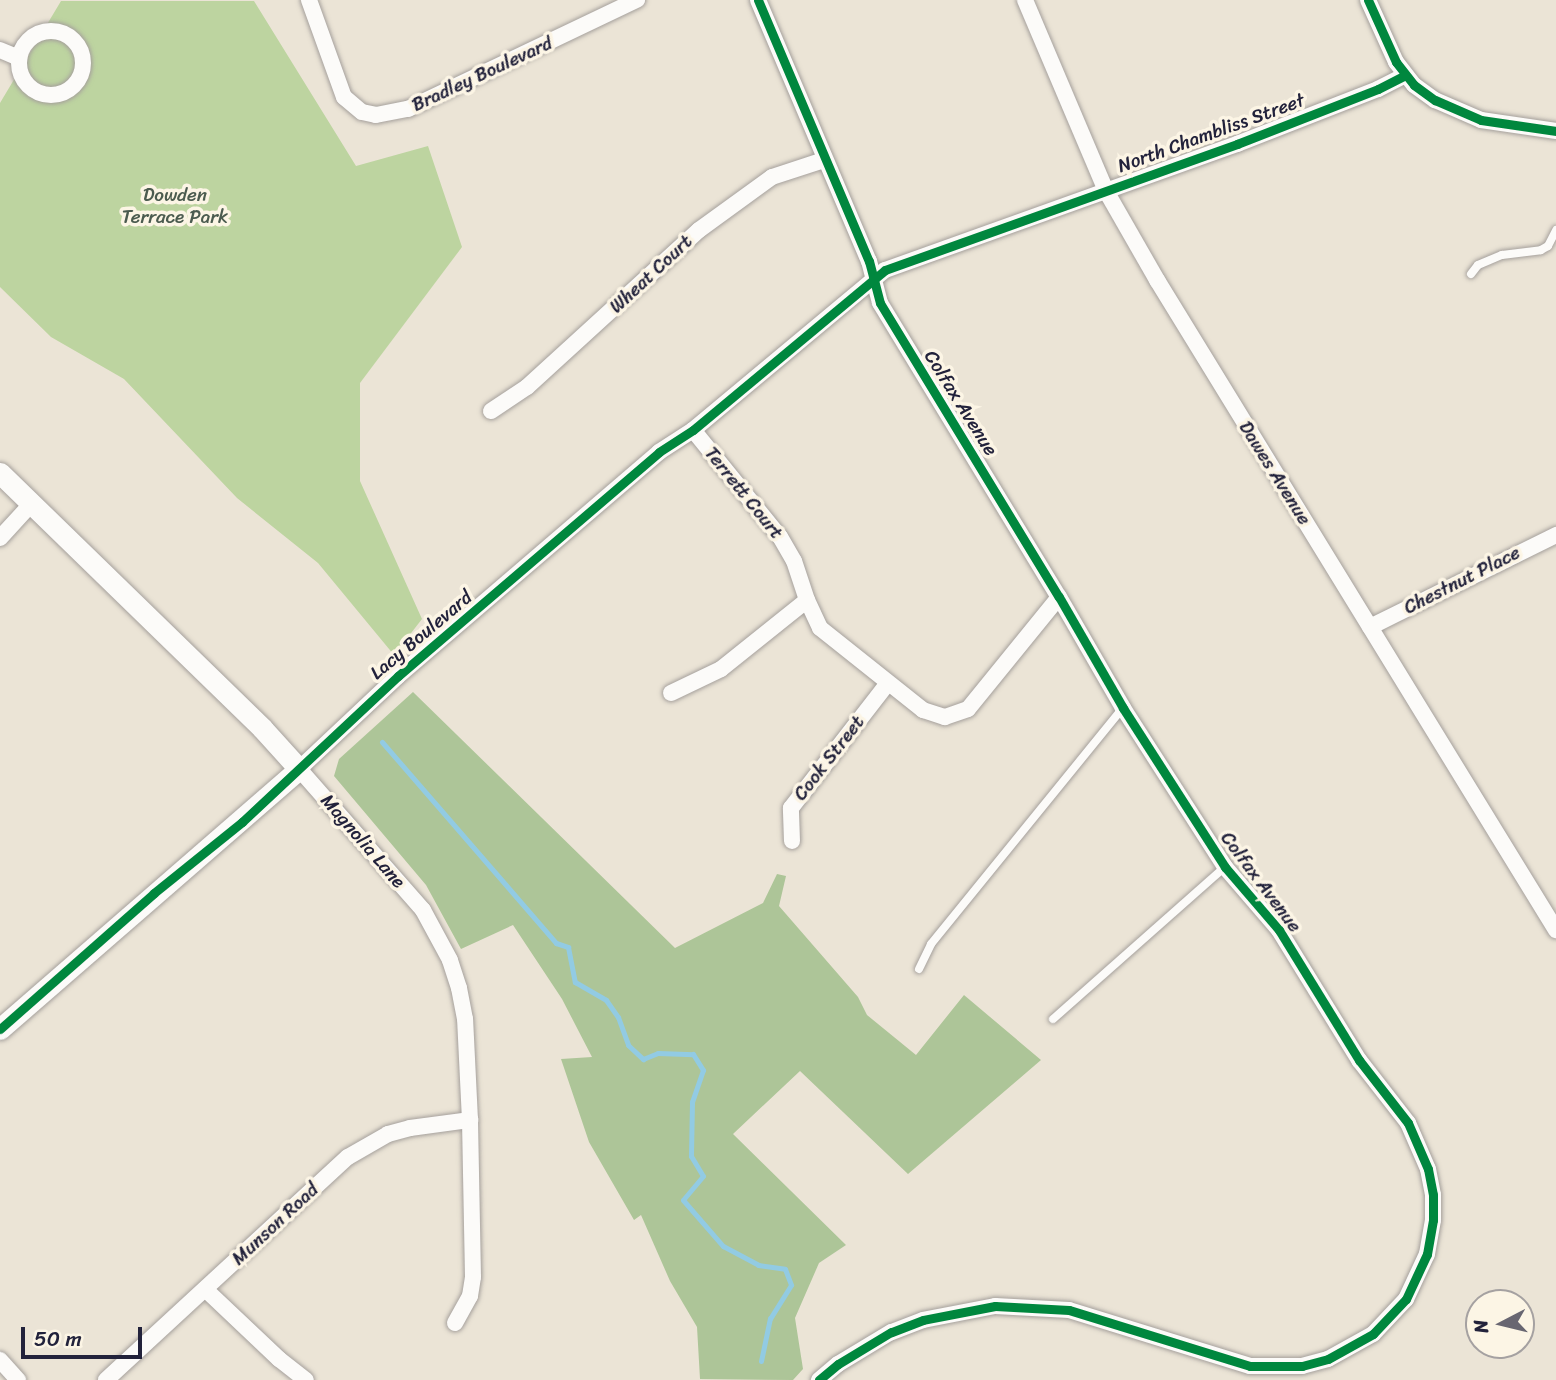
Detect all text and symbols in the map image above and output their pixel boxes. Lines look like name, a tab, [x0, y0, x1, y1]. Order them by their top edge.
street label: Bradley Boulevard	[408, 32, 556, 116]
street label: North Chambliss Street	[1114, 89, 1308, 177]
park label: Dowden Terrace Park	[122, 184, 228, 228]
street label: Wheat Court	[605, 230, 697, 318]
street label: Colfax Avenue	[920, 346, 1002, 460]
street label: Dawes Avenue	[1234, 417, 1316, 529]
street label: Terrett Court	[700, 442, 788, 544]
street label: Chestnut Place	[1400, 541, 1524, 619]
street label: Lacy Boulevard	[366, 586, 476, 684]
street label: Cook Street	[789, 711, 869, 805]
street label: Magnolia Lane	[316, 789, 410, 893]
street label: Colfax Avenue	[1216, 827, 1306, 937]
street label: Munson Road	[227, 1178, 323, 1270]
north arrow	[1465, 1289, 1535, 1359]
scale bar	[24, 1314, 145, 1358]
text: N	[1463, 1318, 1498, 1335]
text: 50 m	[34, 1320, 82, 1358]

